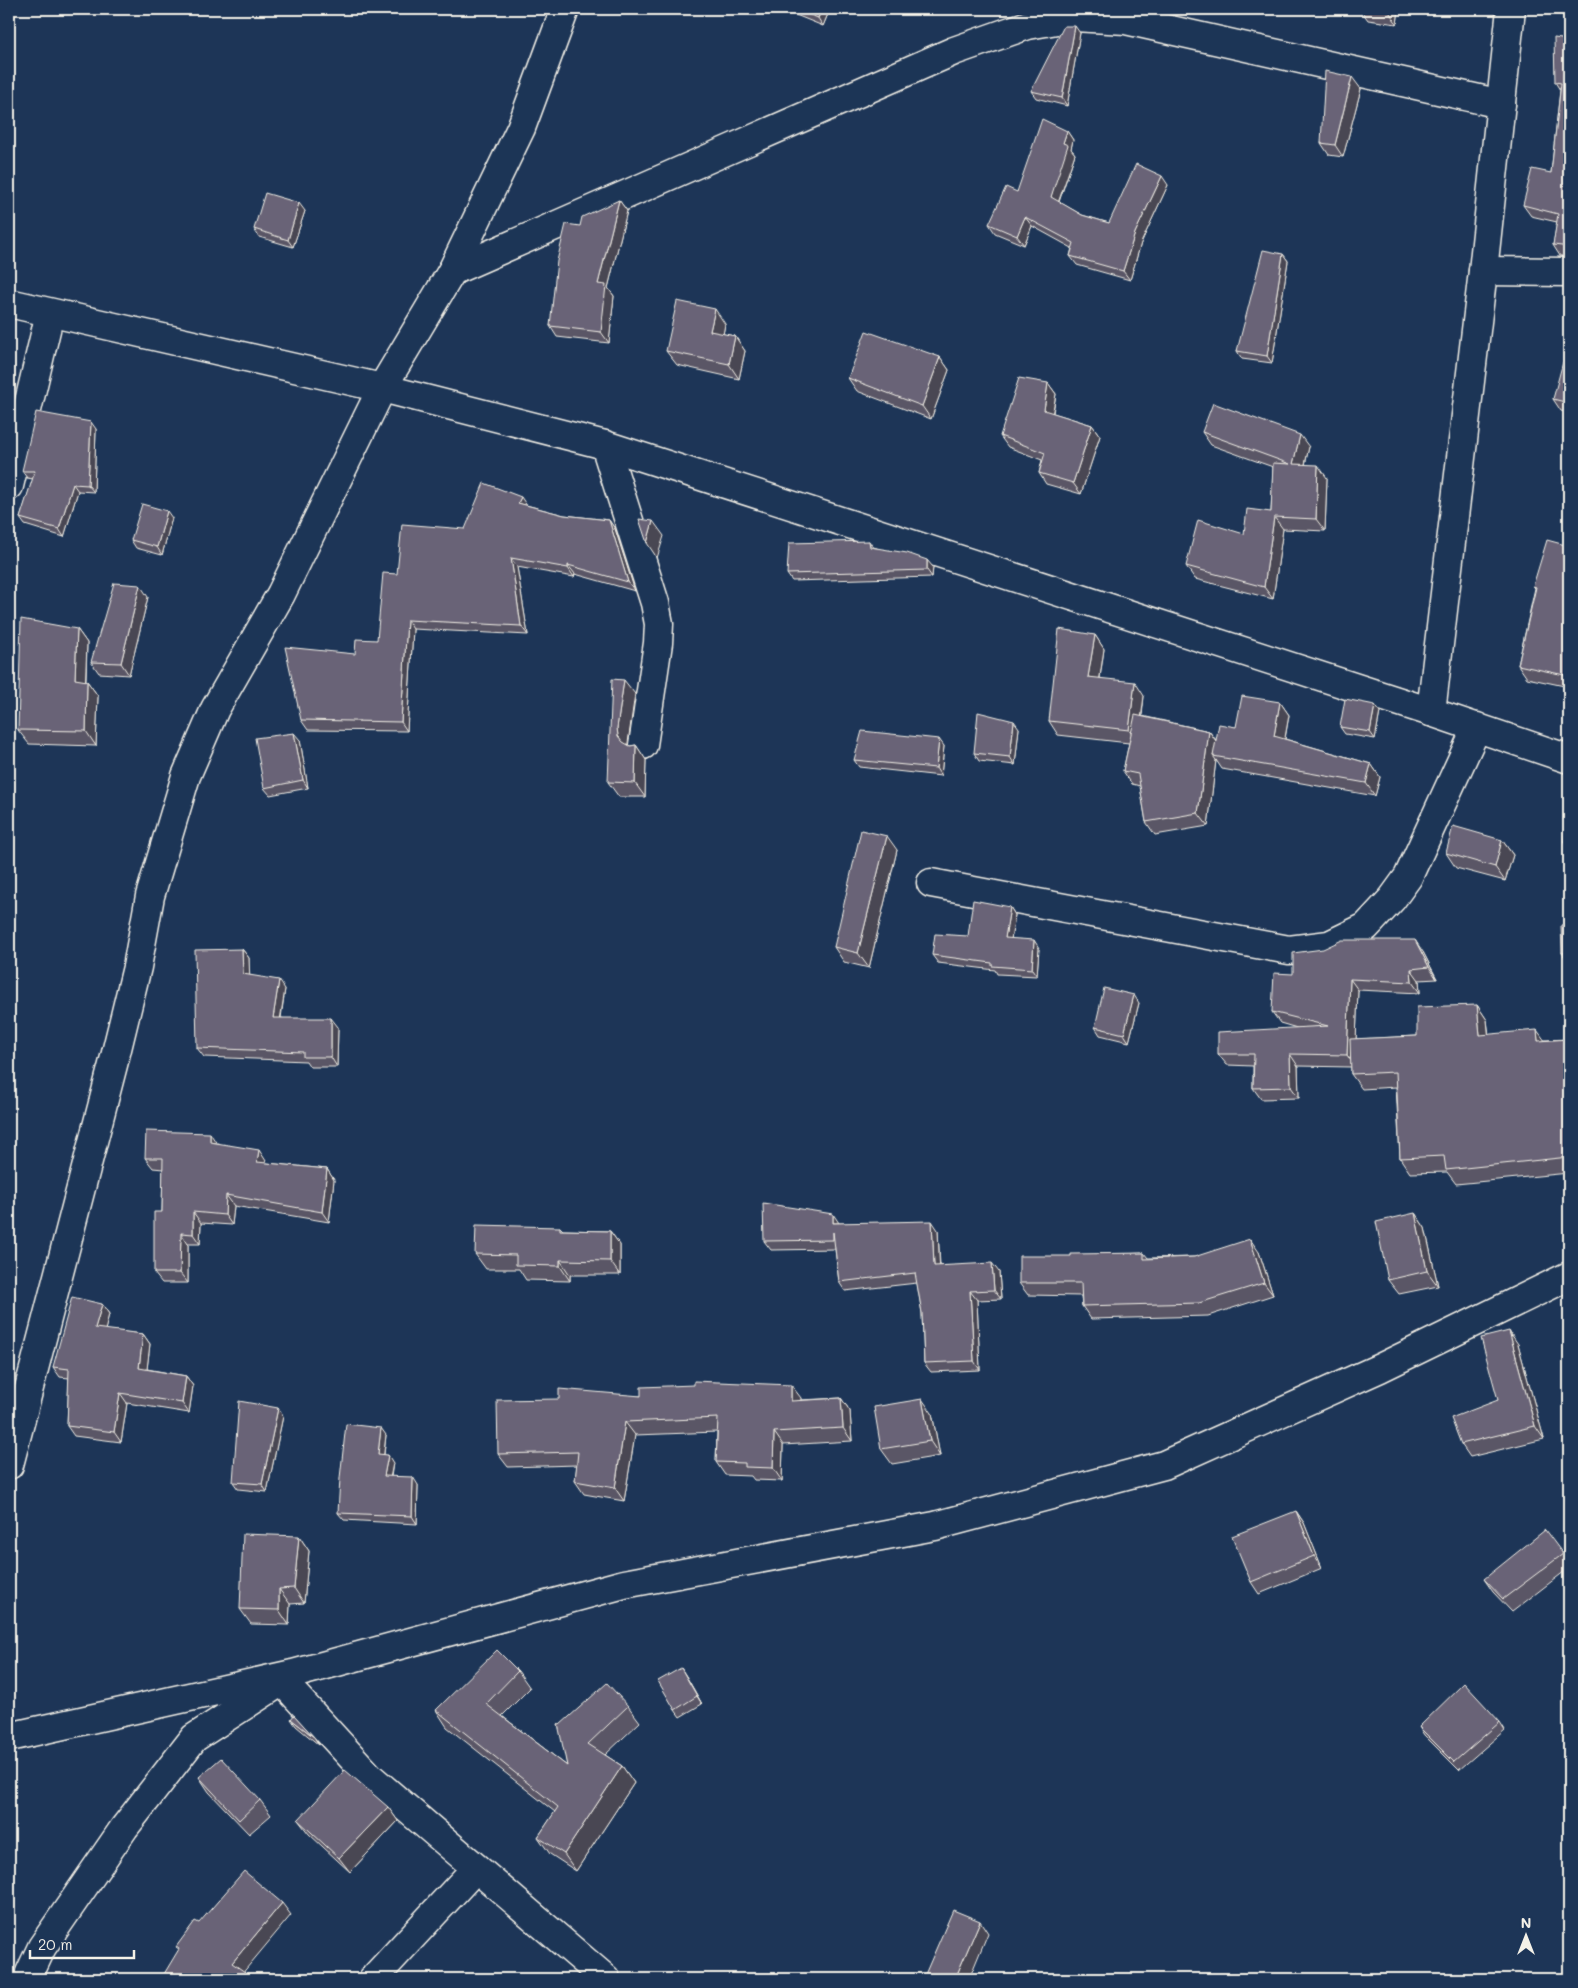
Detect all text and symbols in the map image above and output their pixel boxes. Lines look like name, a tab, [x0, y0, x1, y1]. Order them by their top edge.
north arrow	[1500, 1910, 1550, 1960]
text: N	[1521, 1913, 1531, 1932]
scale bar	[30, 1928, 134, 1960]
text: 20 m	[38, 1934, 72, 1954]

